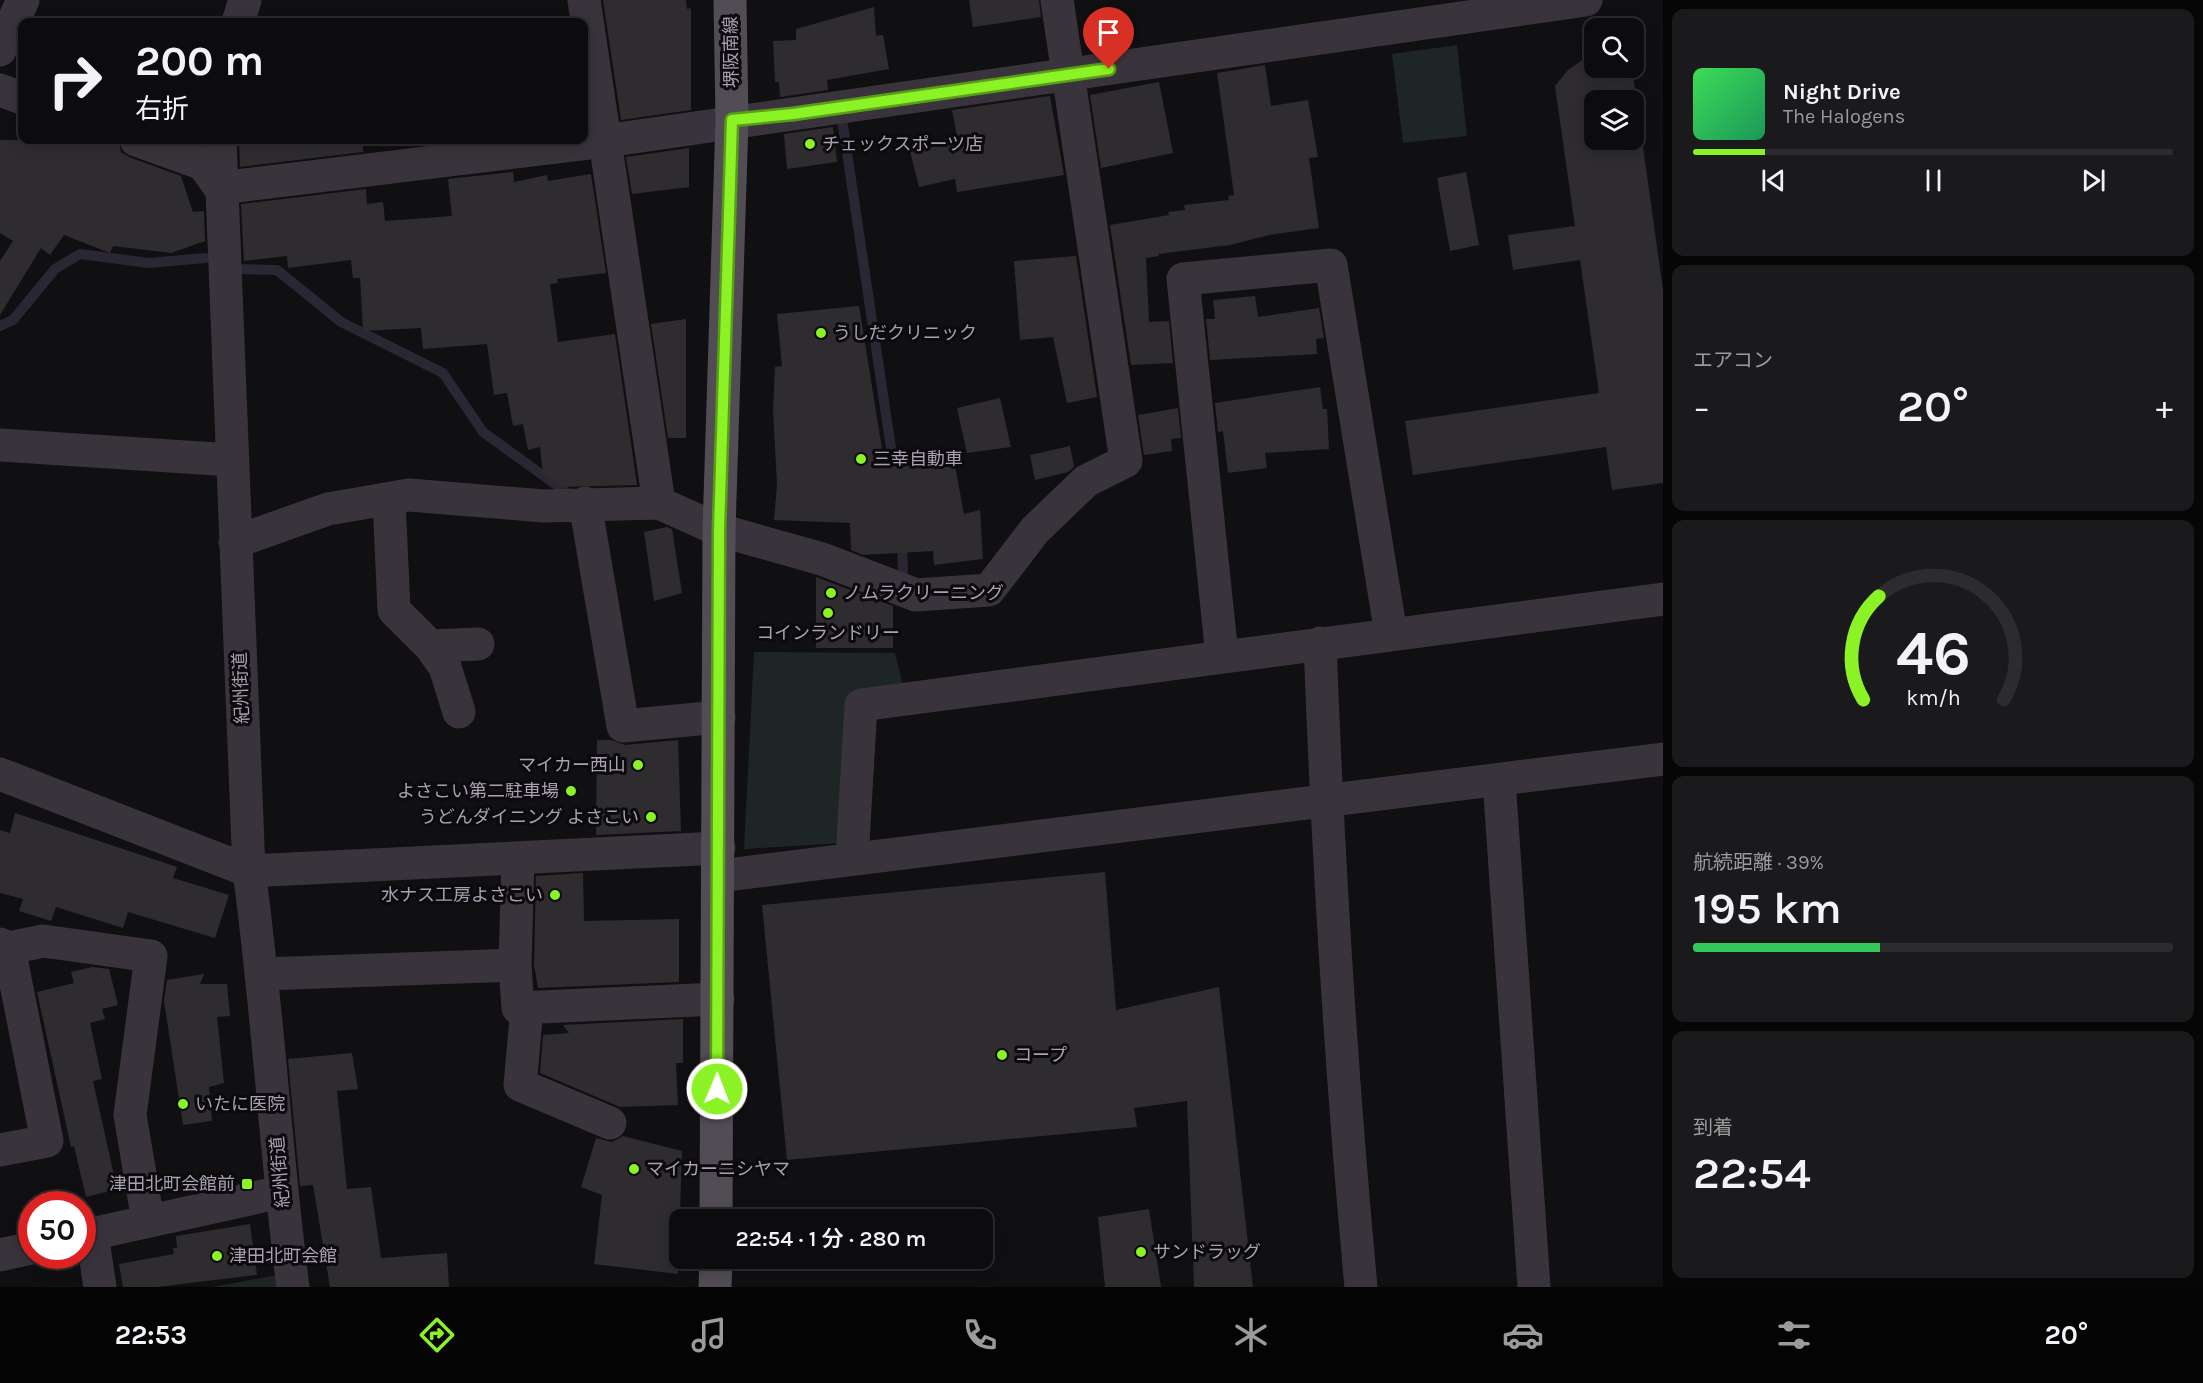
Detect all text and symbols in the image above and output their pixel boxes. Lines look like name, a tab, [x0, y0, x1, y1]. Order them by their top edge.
pin	[1083, 7, 1134, 69]
street label: 堺阪南線	[719, 16, 743, 88]
icon: arrive	[1092, 16, 1125, 49]
map controls	[1584, 18, 1644, 150]
button: search	[1584, 18, 1644, 78]
text: 200 m	[135, 36, 264, 86]
icon: right	[36, 42, 114, 120]
text: Night Drive	[1783, 79, 1901, 105]
button: layers	[1584, 90, 1644, 150]
text: 右折	[135, 93, 189, 125]
text: The Halogens	[1783, 105, 1905, 128]
place label: チェックスポーツ店	[822, 133, 983, 155]
marker: チェックスポーツ店	[803, 137, 817, 151]
icon: previous	[1757, 164, 1790, 197]
icon: pause	[1917, 164, 1950, 197]
icon: next	[2077, 164, 2110, 197]
place label: うしだクリニック	[833, 322, 977, 344]
marker: うしだクリニック	[814, 326, 828, 340]
text: エアコン	[1693, 349, 1773, 372]
text: 20°	[1897, 380, 1969, 432]
text: −	[1693, 388, 1710, 426]
text: +	[2156, 388, 2173, 426]
place label: 三幸自動車	[873, 448, 963, 470]
marker: 三幸自動車	[854, 452, 868, 466]
place label: ノムラクリーニング	[843, 582, 1004, 604]
marker: ノムラクリーニング	[824, 586, 838, 600]
marker: コインランドリー	[821, 606, 835, 620]
text: 46	[1895, 618, 1970, 691]
place label: コインランドリー	[756, 622, 900, 644]
street label: 紀州街道	[229, 652, 253, 724]
text: km/h	[1906, 686, 1960, 711]
place label: マイカー西山	[518, 754, 626, 776]
marker: マイカー西山	[631, 758, 645, 772]
place label: よさこい第二駐車場	[397, 780, 559, 802]
marker: よさこい第二駐車場	[564, 784, 578, 798]
place label: うどんダイニング よさこい	[419, 806, 639, 828]
marker: うどんダイニング よさこい	[644, 810, 658, 824]
text: 航続距離 · 39%	[1693, 851, 1824, 874]
text: 195 km	[1693, 882, 1842, 934]
place label: 水ナス工房よさこい	[381, 884, 543, 906]
marker: 水ナス工房よさこい	[548, 888, 562, 902]
place label: コープ	[1014, 1044, 1067, 1066]
marker: コープ	[995, 1048, 1009, 1062]
position arrow	[685, 1057, 749, 1121]
place label: いたに医院	[195, 1093, 285, 1115]
marker: いたに医院	[176, 1097, 190, 1111]
text: 到着	[1693, 1116, 1733, 1139]
street label: 紀州街道	[266, 1135, 294, 1209]
text: 22:54	[1693, 1147, 1811, 1199]
place label: マイカーニシヤマ	[646, 1158, 790, 1180]
marker: マイカーニシヤマ	[627, 1162, 641, 1176]
place label: 津田北町会館前	[109, 1173, 235, 1195]
marker: 津田北町会館前	[240, 1177, 254, 1191]
speed limit sign: 50	[18, 1191, 96, 1269]
text: 22:54 · 1 分 · 280 m	[736, 1226, 926, 1252]
place label: サンドラッグ	[1153, 1241, 1261, 1263]
place label: 津田北町会館	[229, 1245, 337, 1267]
marker: サンドラッグ	[1134, 1245, 1148, 1259]
marker: 津田北町会館	[210, 1249, 224, 1263]
icon: directions	[416, 1314, 458, 1356]
icon: music	[688, 1314, 730, 1356]
icon: phone	[959, 1314, 1001, 1356]
icon: climate	[1230, 1314, 1272, 1356]
icon: car	[1502, 1314, 1544, 1356]
icon: filters	[1773, 1314, 1815, 1356]
text: 22:53	[115, 1319, 187, 1351]
text: 20°	[2044, 1319, 2088, 1351]

